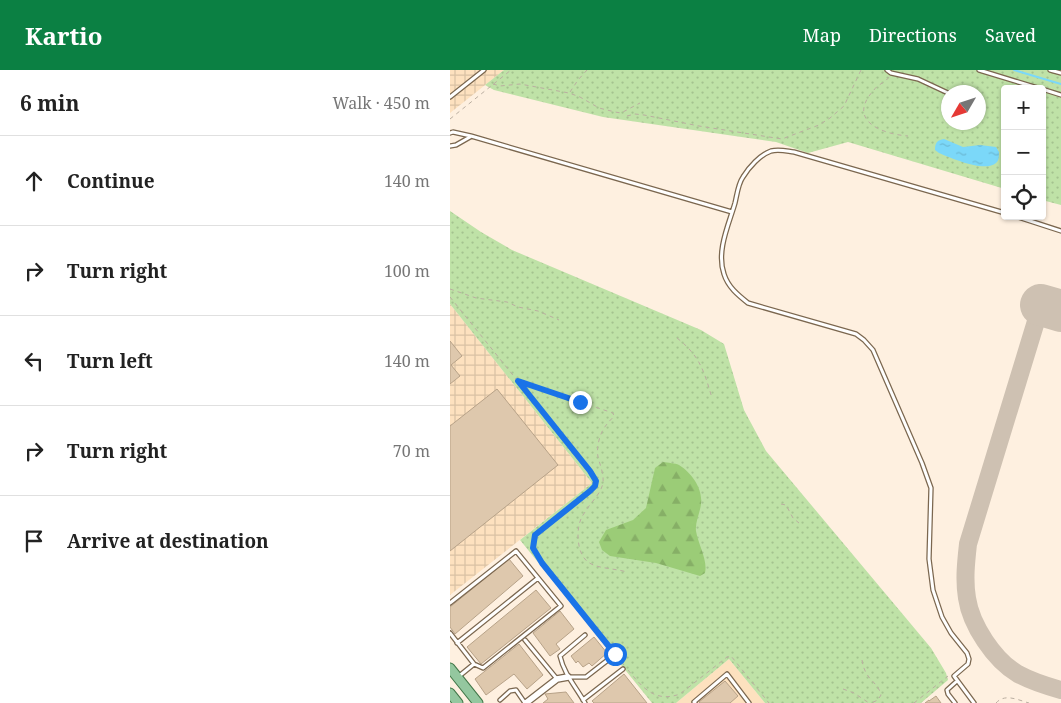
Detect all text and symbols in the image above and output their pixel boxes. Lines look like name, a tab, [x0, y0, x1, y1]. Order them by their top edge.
text: Kartio	[25, 19, 102, 52]
text: Map	[803, 23, 841, 47]
text: Directions	[869, 23, 957, 47]
text: Saved	[985, 23, 1036, 47]
north arrow	[941, 85, 986, 130]
map controls	[1001, 85, 1046, 220]
button: +	[1001, 85, 1046, 130]
text: 6 min	[20, 89, 79, 117]
text: Walk · 450 m	[333, 92, 430, 114]
button: −	[1001, 130, 1046, 175]
icon: ahead	[20, 167, 48, 195]
text: Continue	[67, 168, 155, 194]
text: 140 m	[384, 170, 430, 192]
button: locate	[1001, 175, 1046, 220]
icon: right	[20, 257, 48, 285]
text: Turn right	[67, 258, 167, 284]
text: 100 m	[384, 260, 430, 282]
icon: left	[20, 347, 48, 375]
text: Turn left	[67, 348, 153, 374]
text: 140 m	[384, 350, 430, 372]
route end	[569, 391, 592, 414]
icon: right	[20, 437, 48, 465]
text: Turn right	[67, 438, 167, 464]
text: 70 m	[393, 440, 430, 462]
icon: arrive	[20, 527, 48, 555]
text: Arrive at destination	[67, 528, 269, 554]
route start	[604, 643, 627, 666]

